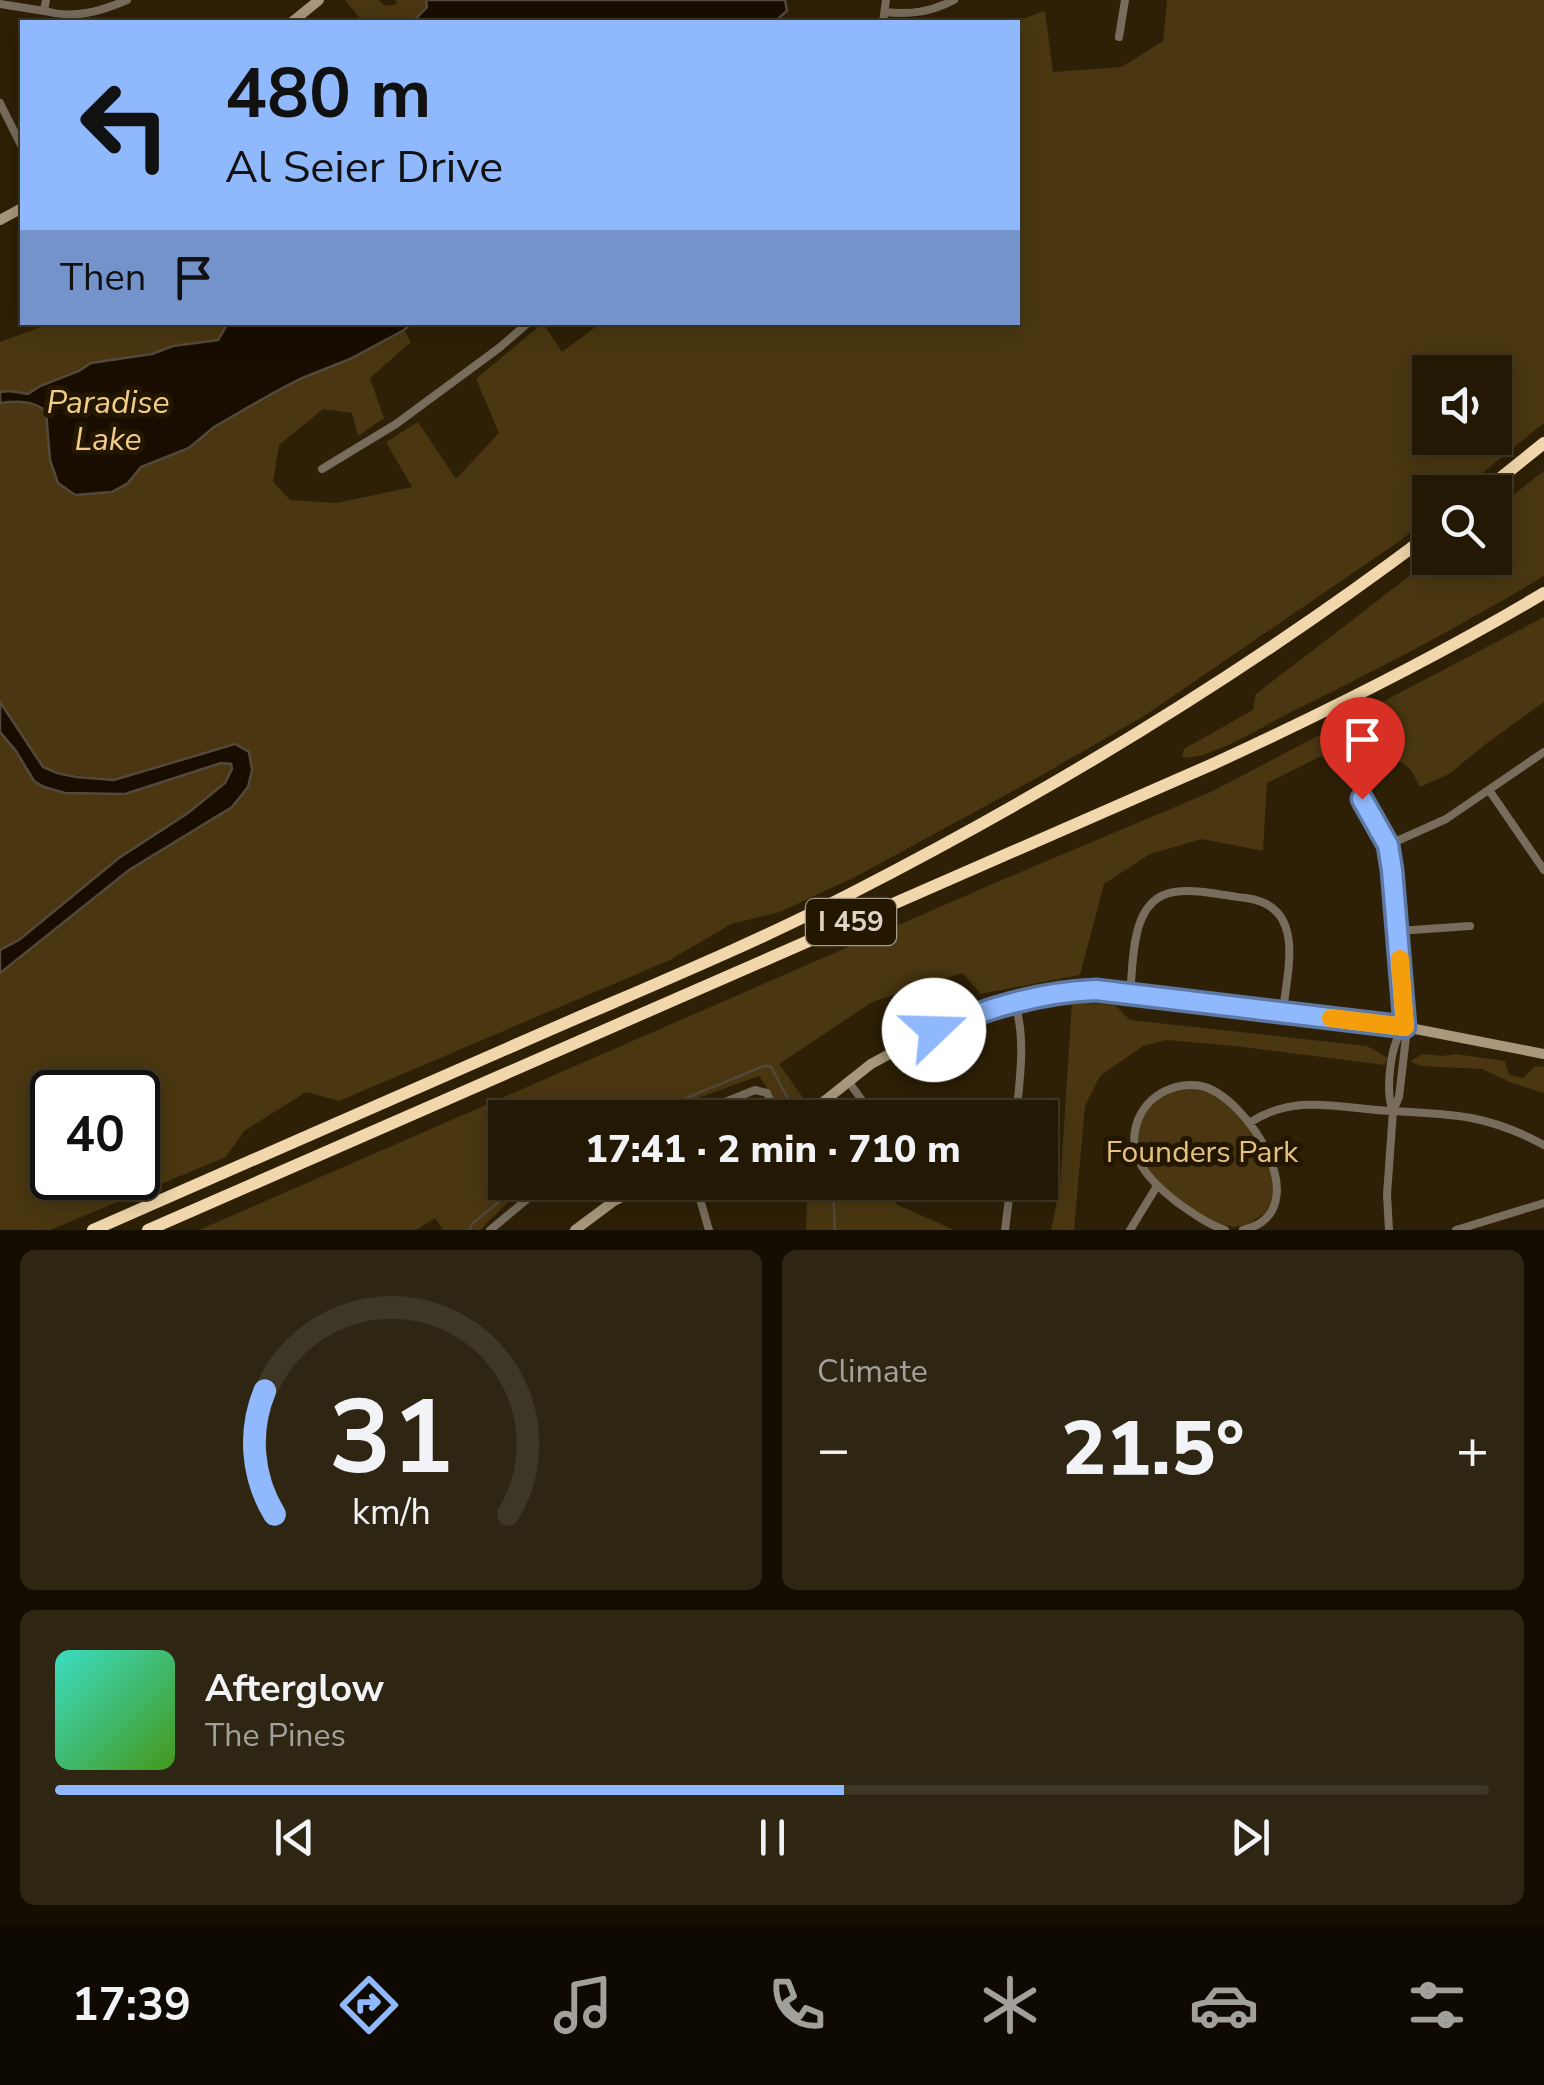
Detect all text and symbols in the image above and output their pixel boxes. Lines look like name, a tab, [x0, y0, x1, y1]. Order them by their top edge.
text: 480 m	[225, 46, 431, 142]
icon: left	[60, 60, 190, 190]
text: Al Seier Drive	[225, 137, 503, 198]
icon: arrive	[166, 250, 221, 305]
text: Then	[60, 252, 146, 303]
map controls	[1412, 355, 1512, 575]
button: sound	[1412, 355, 1512, 455]
water label: Paradise Lake	[46, 381, 170, 461]
button: search	[1412, 475, 1512, 575]
pin	[1320, 697, 1405, 800]
icon: arrive	[1335, 712, 1390, 767]
road number: I 459	[806, 899, 896, 945]
position arrow	[882, 978, 986, 1082]
speed limit sign: 40	[30, 1070, 160, 1200]
text: 17:41 · 2 min · 710 m	[585, 1124, 961, 1175]
park label: Founders Park	[1106, 1132, 1299, 1173]
text: Climate	[817, 1350, 928, 1393]
text: 31	[329, 1367, 453, 1509]
text: 21.5°	[1061, 1398, 1245, 1500]
text: −	[817, 1412, 850, 1487]
text: +	[1456, 1412, 1489, 1487]
text: km/h	[352, 1488, 430, 1537]
text: Afterglow	[205, 1663, 384, 1714]
text: The Pines	[205, 1714, 346, 1757]
icon: previous	[267, 1810, 322, 1865]
icon: pause	[745, 1810, 800, 1865]
icon: next	[1223, 1810, 1278, 1865]
icon: directions	[334, 1970, 404, 2040]
icon: music	[548, 1970, 618, 2040]
icon: phone	[762, 1970, 832, 2040]
icon: climate	[975, 1970, 1045, 2040]
icon: car	[1189, 1970, 1259, 2040]
icon: filters	[1402, 1970, 1472, 2040]
text: 17:39	[72, 1975, 191, 2036]

